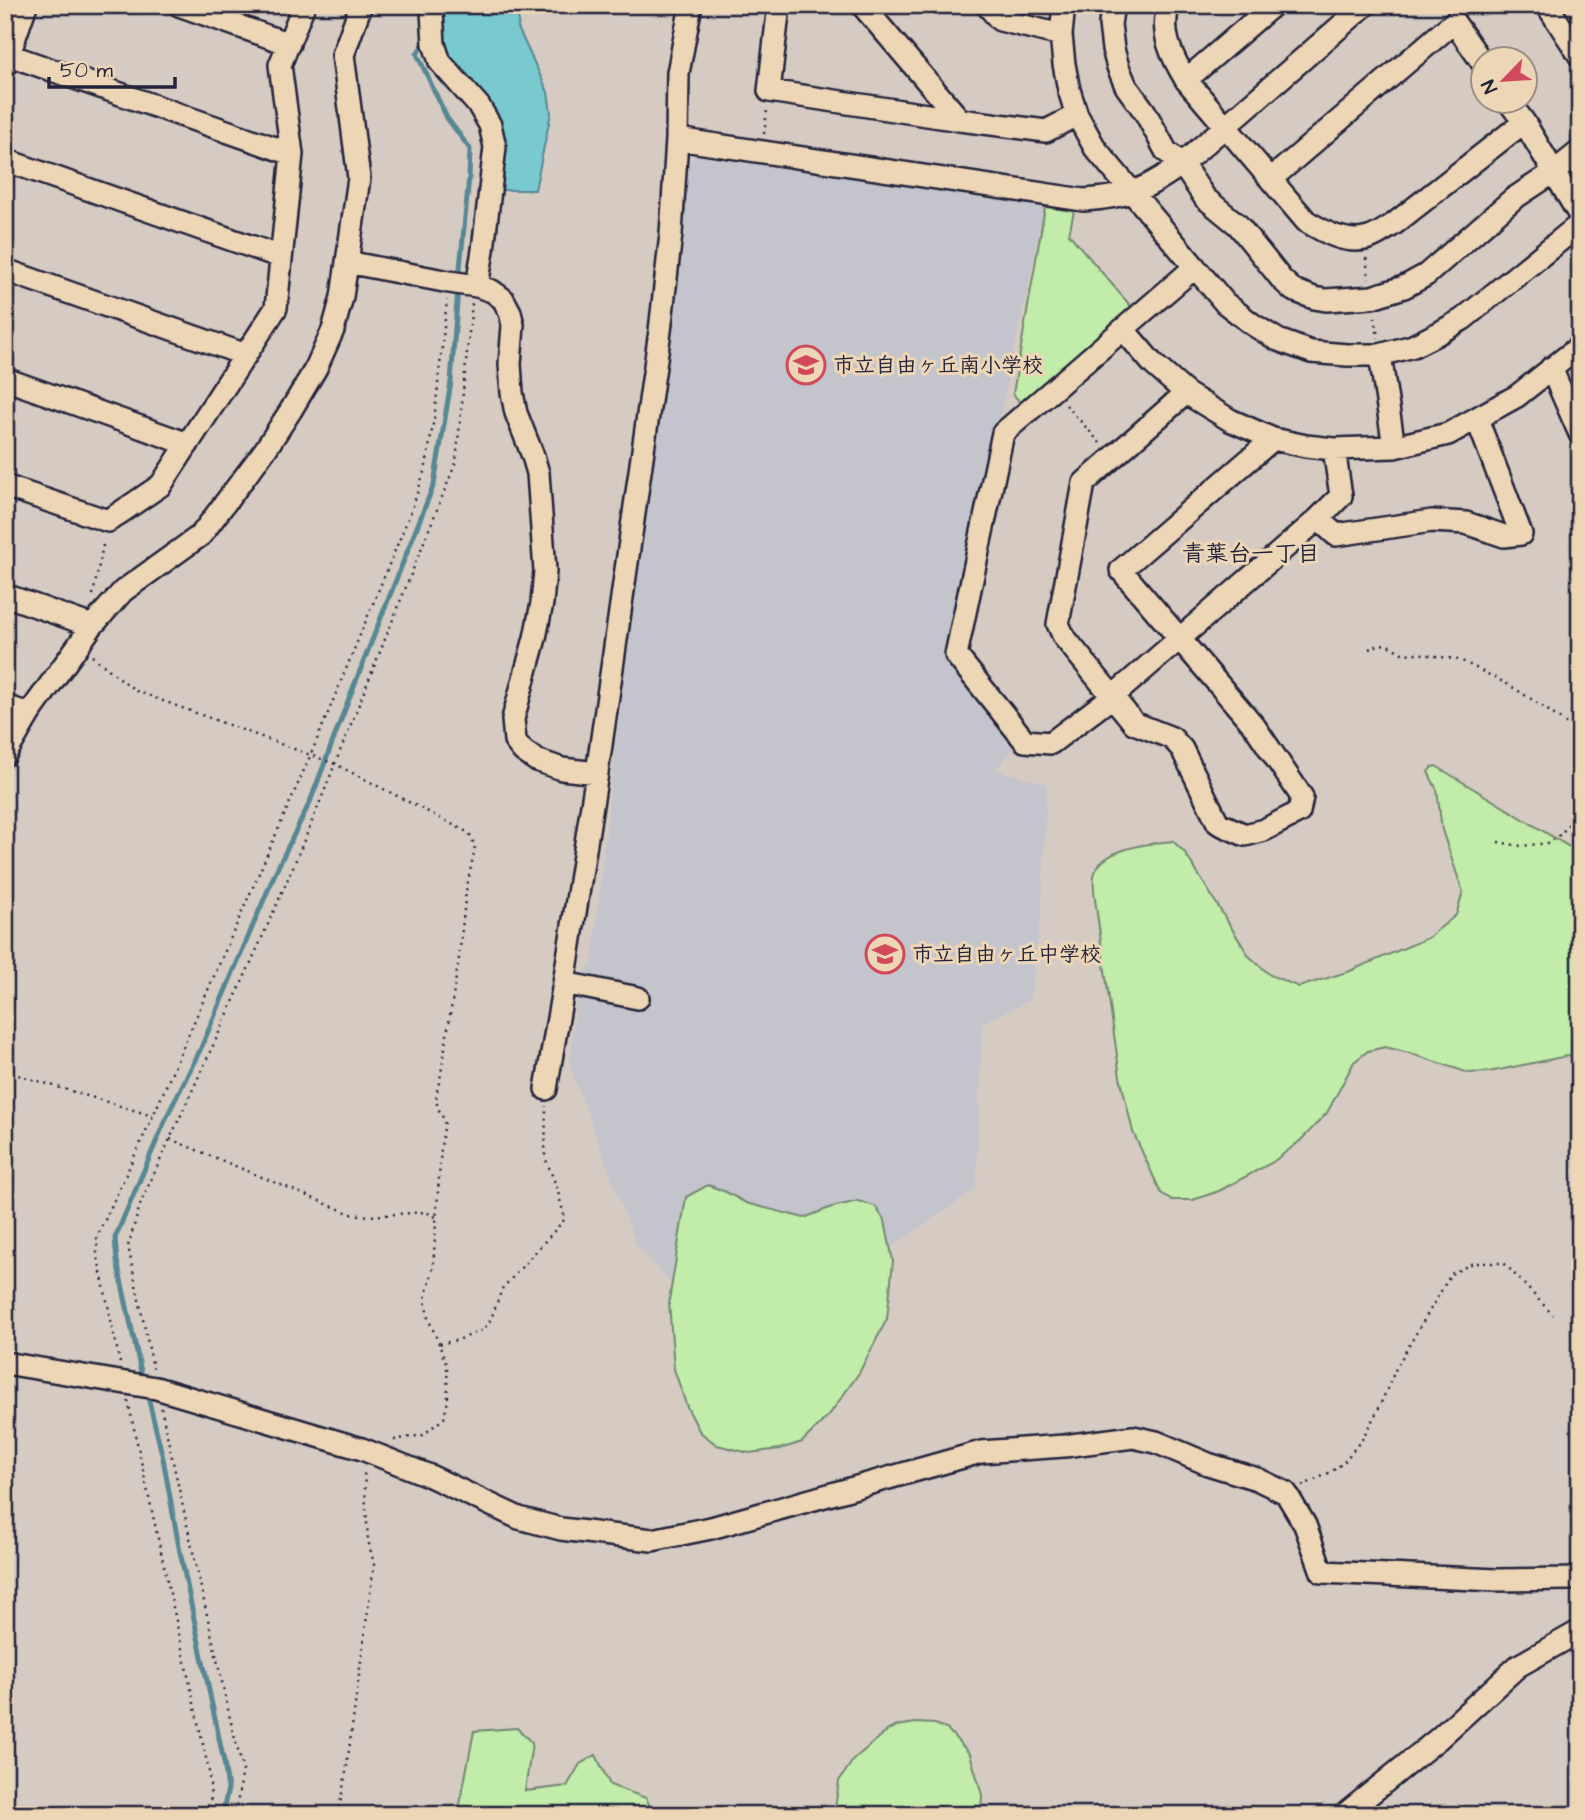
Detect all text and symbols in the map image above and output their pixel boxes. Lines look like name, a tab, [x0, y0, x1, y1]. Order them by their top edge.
scale bar	[49, 46, 175, 90]
north arrow	[1470, 46, 1540, 116]
text: 50 m	[60, 56, 114, 85]
text: N	[1475, 75, 1505, 98]
school or university icon: 市立自由ヶ丘南小学校	[785, 344, 827, 386]
place label: 市立自由ヶ丘南小学校	[833, 351, 1043, 380]
district label: 青葉台一丁目	[1182, 538, 1320, 570]
school or university icon: 市立自由ヶ丘中学校	[864, 933, 906, 975]
place label: 市立自由ヶ丘中学校	[912, 940, 1101, 969]

